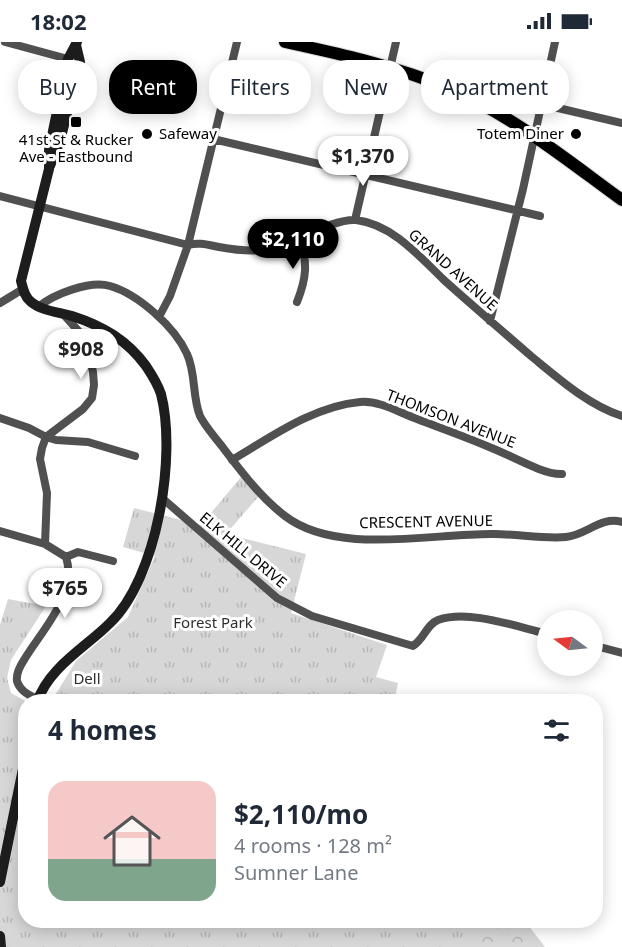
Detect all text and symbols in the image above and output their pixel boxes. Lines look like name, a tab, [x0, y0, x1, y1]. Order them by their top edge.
text: 18:02	[30, 6, 87, 36]
chip: Buy	[18, 60, 97, 114]
chip: Rent	[109, 60, 197, 114]
chip: Filters	[209, 60, 311, 114]
chip: New	[323, 60, 409, 114]
chip: Apartment	[421, 60, 569, 114]
marker: 41st St & Rucker Ave - Eastbound	[69, 115, 83, 129]
place label: Safeway	[159, 123, 217, 143]
place label: Totem Diner	[477, 123, 564, 143]
marker: Safeway	[140, 127, 154, 141]
marker: Totem Diner	[569, 127, 583, 141]
place label: 41st St & Rucker Ave - Eastbound	[19, 129, 133, 166]
pin: $1,370	[314, 136, 412, 187]
text: $1,370	[332, 142, 394, 169]
pin: $2,110	[244, 219, 342, 270]
street label: GRAND AVENUE	[405, 224, 502, 315]
text: $2,110	[262, 225, 324, 252]
pin: $908	[45, 329, 117, 380]
text: $908	[58, 335, 104, 362]
street label: THOMSON AVENUE	[384, 384, 519, 452]
street label: ELK HILL DRIVE	[196, 507, 291, 592]
street label: CRESCENT AVENUE	[359, 510, 493, 532]
pin: $765	[29, 568, 101, 619]
text: $765	[42, 574, 88, 601]
north arrow	[537, 610, 603, 676]
map controls	[537, 610, 603, 676]
park label: Forest Park	[173, 612, 253, 632]
park label: Dell	[73, 668, 101, 688]
text: 4 homes	[48, 712, 157, 748]
icon: filters	[540, 714, 573, 747]
text: $2,110/mo	[234, 796, 368, 832]
icon: home	[96, 805, 168, 877]
text: 4 rooms · 128 m²	[234, 832, 392, 859]
text: Sumner Lane	[234, 859, 358, 886]

